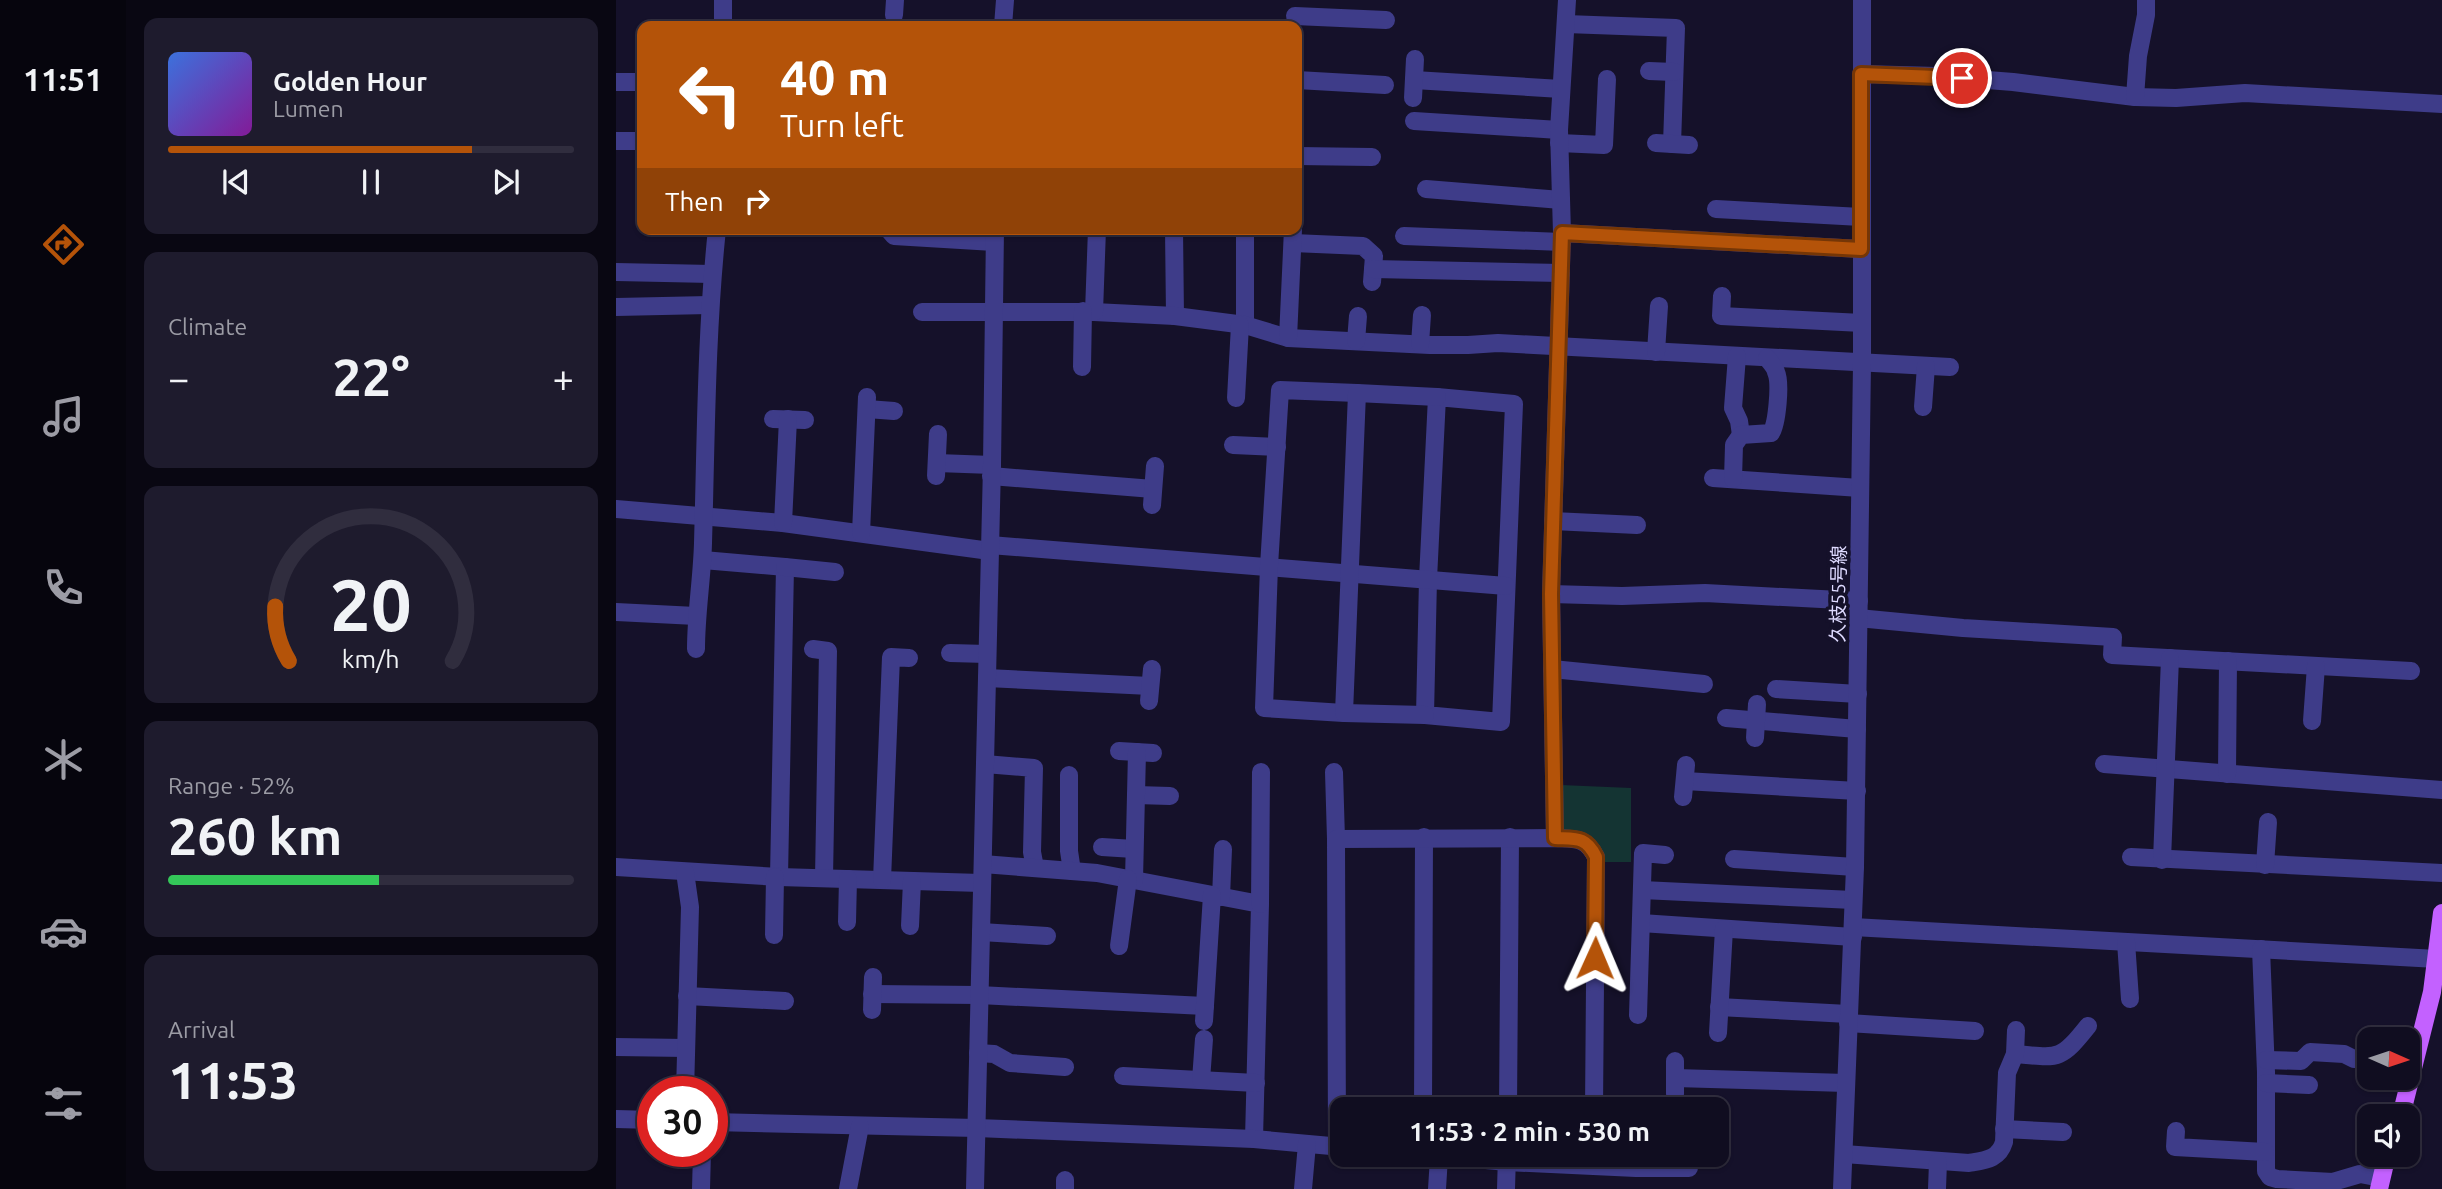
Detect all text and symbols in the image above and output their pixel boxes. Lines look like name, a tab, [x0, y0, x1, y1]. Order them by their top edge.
pin	[1932, 48, 1992, 108]
icon: left	[665, 49, 756, 140]
text: 40 m	[780, 49, 889, 104]
icon: arrive	[1943, 59, 1981, 97]
text: 11:51	[23, 61, 103, 97]
text: Golden Hour	[273, 67, 427, 96]
text: Lumen	[273, 96, 344, 121]
text: Turn left	[780, 107, 904, 143]
icon: previous	[217, 163, 255, 201]
icon: pause	[352, 163, 390, 201]
icon: next	[487, 163, 525, 201]
icon: right	[738, 182, 776, 220]
text: Then	[665, 187, 724, 216]
icon: directions	[39, 220, 88, 269]
text: Climate	[168, 314, 247, 339]
text: 22°	[332, 348, 410, 406]
text: −	[168, 357, 189, 399]
text: +	[553, 357, 574, 399]
icon: music	[39, 392, 88, 441]
street label: 久枝55号線	[1826, 545, 1850, 643]
icon: phone	[39, 563, 88, 612]
text: 20	[330, 563, 412, 645]
text: km/h	[342, 644, 400, 672]
icon: climate	[39, 735, 88, 784]
text: Range · 52%	[168, 773, 295, 798]
text: 260 km	[168, 807, 342, 865]
icon: car	[39, 907, 88, 956]
position arrow	[1558, 921, 1632, 995]
text: Arrival	[168, 1017, 235, 1042]
north arrow	[2357, 1027, 2420, 1090]
map controls	[2357, 1027, 2420, 1167]
text: 11:53	[168, 1051, 298, 1109]
speed limit sign: 30	[637, 1076, 728, 1167]
icon: filters	[39, 1079, 88, 1128]
button: sound	[2357, 1104, 2420, 1167]
text: 11:53 · 2 min · 530 m	[1409, 1117, 1650, 1146]

